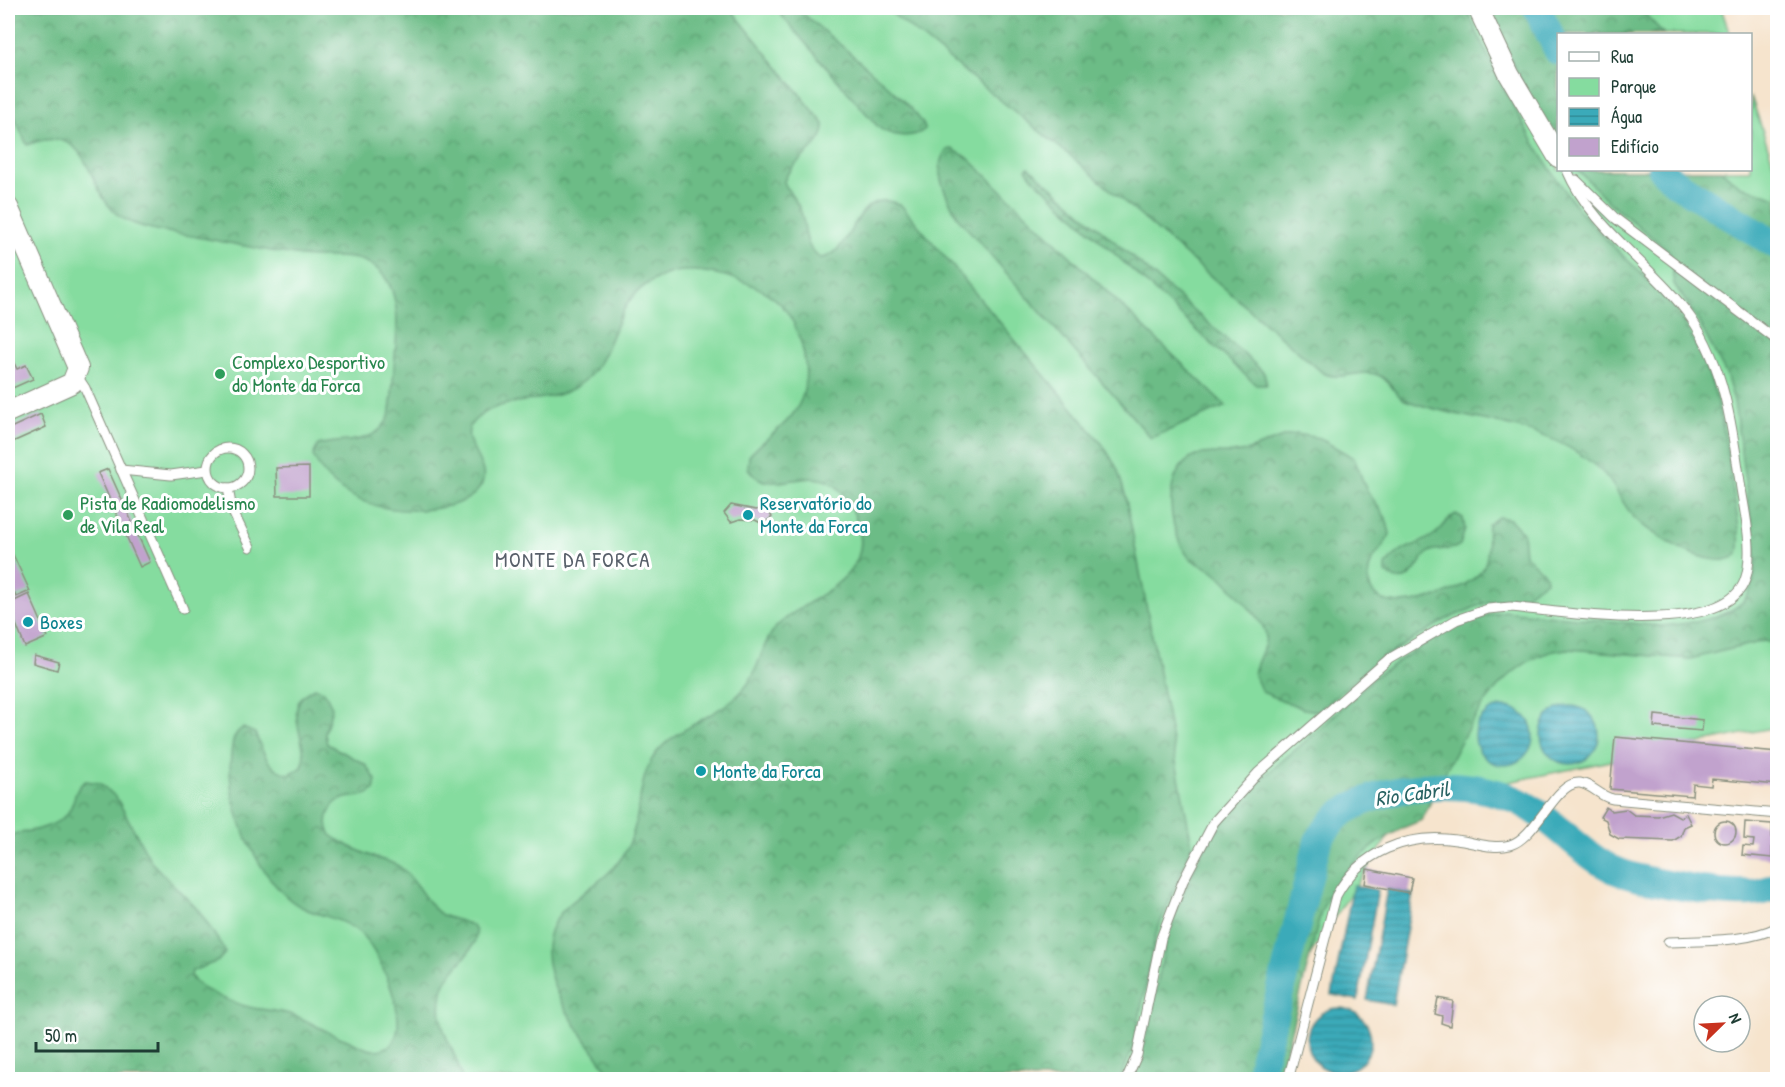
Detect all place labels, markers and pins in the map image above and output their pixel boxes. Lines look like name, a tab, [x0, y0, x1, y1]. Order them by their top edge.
place label: Complexo Desportivo do Monte da Forca	[232, 348, 385, 398]
marker: Complexo Desportivo do Monte da Forca	[213, 367, 227, 381]
place label: Pista de Radiomodelismo de Vila Real	[80, 489, 255, 539]
place label: Reservatório do Monte da Forca	[760, 489, 872, 539]
marker: Pista de Radiomodelismo de Vila Real	[61, 508, 75, 522]
marker: Reservatório do Monte da Forca	[741, 508, 755, 522]
place label: Boxes	[40, 608, 83, 635]
marker: Boxes	[21, 615, 35, 629]
place label: Monte da Forca	[713, 757, 821, 784]
marker: Monte da Forca	[694, 764, 708, 778]

